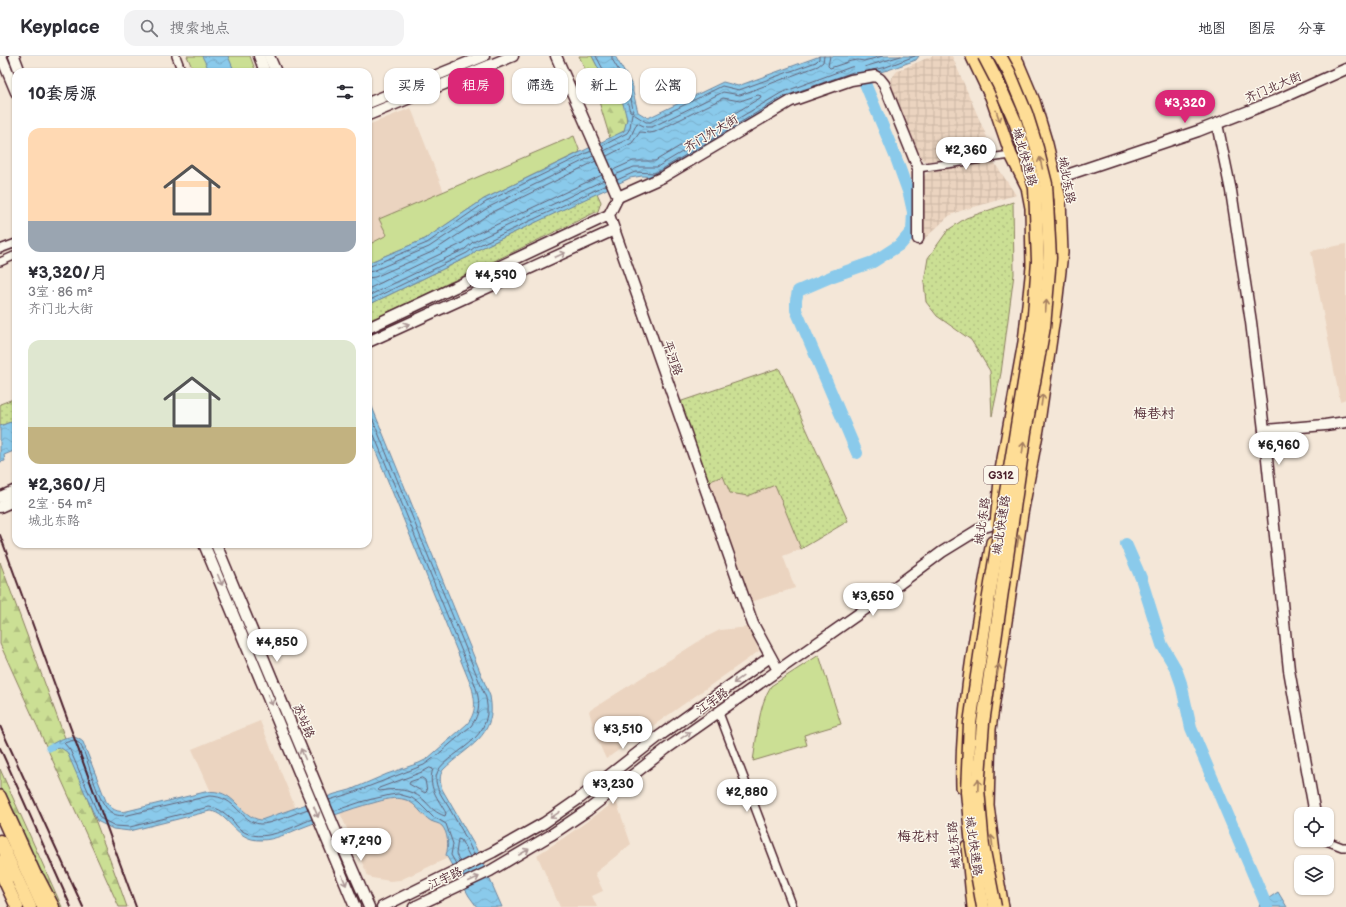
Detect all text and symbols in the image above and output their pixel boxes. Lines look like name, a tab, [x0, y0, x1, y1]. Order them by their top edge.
search box	[124, 10, 404, 46]
text: Keyplace	[20, 16, 100, 39]
icon: search	[138, 17, 160, 39]
text: 搜索地点	[170, 19, 230, 38]
text: 地图	[1198, 20, 1226, 37]
text: 图层	[1248, 20, 1276, 37]
text: 分享	[1298, 20, 1326, 37]
chip: 买房	[384, 68, 440, 104]
chip: 租房	[448, 68, 504, 104]
chip: 筛选	[512, 68, 568, 104]
chip: 新上	[576, 68, 632, 104]
chip: 公寓	[640, 68, 696, 104]
street label: 齐门北大街	[1243, 69, 1304, 106]
icon: filters	[334, 81, 356, 103]
text: 10套房源	[28, 84, 97, 104]
pin: ¥3,320	[1152, 90, 1218, 124]
text: ¥3,320	[1164, 95, 1206, 111]
one-way arrow	[995, 109, 1002, 122]
street label: 齐门外大街	[682, 112, 741, 155]
street label: 城北快速路	[1009, 126, 1040, 188]
pin: ¥2,360	[933, 137, 999, 171]
text: ¥2,360	[945, 142, 987, 158]
icon: home	[156, 154, 228, 226]
street label: 城北东路	[1055, 155, 1078, 205]
one-way arrow	[1036, 157, 1044, 170]
one-way arrow	[554, 251, 566, 258]
pin: ¥4,590	[463, 262, 529, 296]
text: ¥3,320/月	[28, 263, 108, 283]
text: ¥4,590	[475, 267, 517, 283]
text: 3室 · 86 m²	[28, 284, 93, 300]
one-way arrow	[1042, 300, 1049, 313]
text: 齐门北大街	[28, 301, 93, 317]
one-way arrow	[397, 322, 409, 329]
street label: 平河路	[660, 339, 685, 378]
icon: home	[156, 366, 228, 438]
one-way arrow	[1038, 393, 1046, 406]
district label: 梅巷村	[1133, 405, 1175, 422]
pin: ¥6,960	[1246, 432, 1312, 466]
text: ¥6,960	[1258, 437, 1300, 453]
one-way arrow	[1019, 442, 1027, 455]
road number: G312	[984, 466, 1018, 484]
text: ¥2,360/月	[28, 475, 108, 495]
street label: 城北快速路	[989, 494, 1014, 556]
text: 2室 · 54 m²	[28, 496, 92, 512]
street label: 城北东路	[972, 496, 993, 546]
text: 城北东路	[28, 513, 80, 529]
one-way arrow	[1014, 535, 1022, 548]
one-way arrow	[216, 574, 224, 586]
pin: ¥3,650	[840, 583, 906, 617]
text: ¥3,650	[852, 588, 894, 604]
pin: ¥4,850	[244, 629, 310, 663]
text: ¥4,850	[256, 634, 298, 650]
one-way arrow	[994, 664, 1002, 677]
one-way arrow	[733, 675, 744, 684]
street label: 江宇路	[693, 685, 731, 718]
one-way arrow	[266, 693, 274, 705]
street label: 苏站路	[290, 702, 317, 741]
pin: ¥3,510	[590, 716, 656, 750]
text: ¥3,510	[603, 721, 643, 737]
one-way arrow	[680, 731, 691, 739]
one-way arrow	[299, 749, 307, 761]
pin: ¥3,230	[580, 771, 646, 805]
text: ¥3,230	[592, 776, 634, 792]
pin: ¥2,880	[714, 779, 780, 813]
one-way arrow	[975, 779, 982, 792]
text: ¥2,880	[726, 784, 768, 800]
one-way arrow	[313, 806, 320, 818]
map controls	[1294, 807, 1334, 895]
button: locate	[1294, 807, 1334, 847]
one-way arrow	[550, 811, 561, 819]
street label: 城北快速路	[962, 815, 985, 877]
street label: 城北东路	[945, 820, 964, 870]
pin: ¥7,290	[328, 828, 394, 862]
district label: 梅花村	[897, 828, 939, 845]
text: ¥7,290	[340, 833, 382, 849]
one-way arrow	[988, 835, 996, 848]
one-way arrow	[518, 847, 530, 855]
button: layers	[1294, 855, 1334, 895]
street label: 江宇路	[426, 864, 465, 893]
one-way arrow	[341, 873, 348, 885]
one-way arrow	[468, 875, 480, 882]

